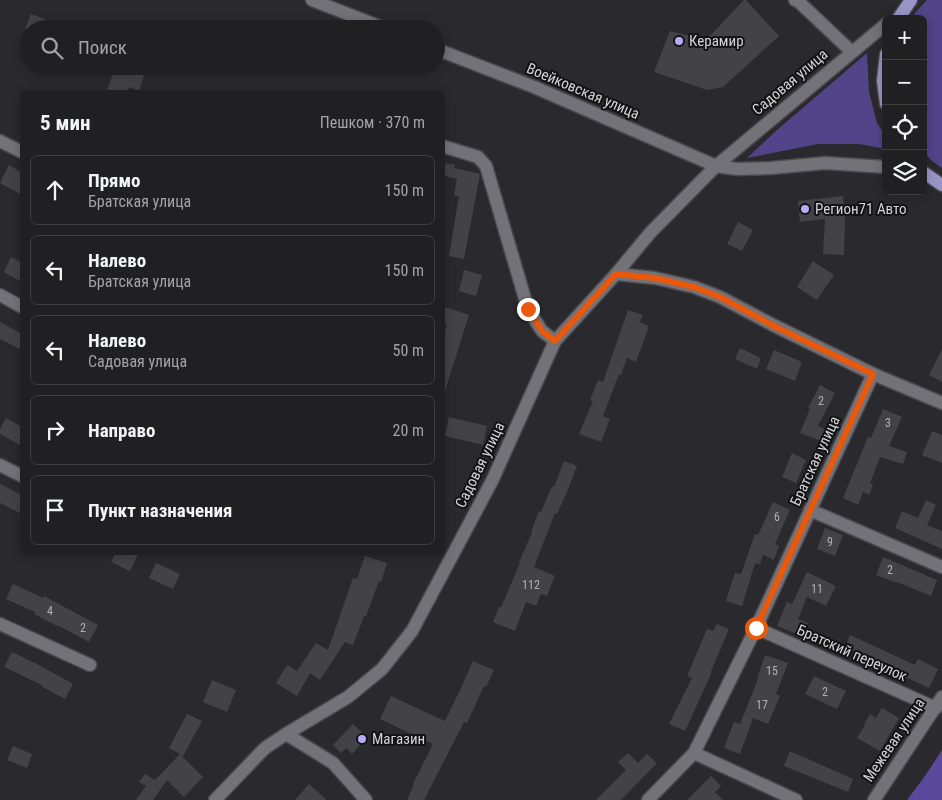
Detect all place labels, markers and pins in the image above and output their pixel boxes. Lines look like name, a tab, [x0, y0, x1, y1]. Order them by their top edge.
place label: Керамир	[689, 32, 744, 50]
marker: Керамир	[673, 35, 685, 47]
place label: Регион71 Авто	[815, 200, 907, 218]
marker: Регион71 Авто	[799, 203, 811, 215]
place label: Магазин	[372, 730, 425, 748]
marker: Магазин	[356, 733, 368, 745]

